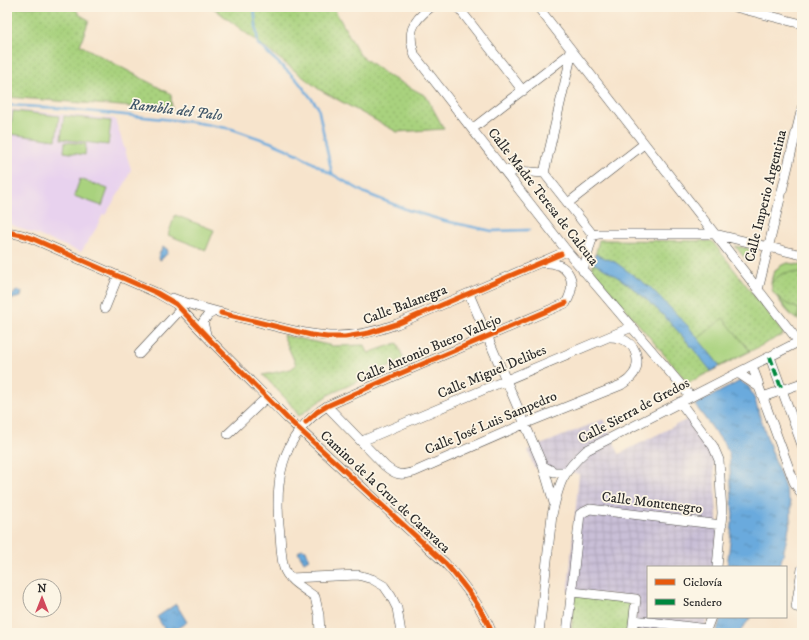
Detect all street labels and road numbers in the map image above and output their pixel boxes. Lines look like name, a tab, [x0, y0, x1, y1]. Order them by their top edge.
street label: Calle Madre Teresa de Calcuta	[484, 124, 603, 270]
street label: Calle Imperio Argentina	[741, 128, 791, 264]
street label: Calle Balanegra	[361, 281, 450, 329]
street label: Calle Antonio Buero Vallejo	[354, 310, 504, 388]
street label: Calle Miguel Delibes	[435, 341, 549, 403]
street label: Calle Sierra de Gredos	[575, 374, 693, 448]
street label: Calle José Luis Sampedro	[422, 387, 560, 459]
street label: Camino de la Cruz de Caravaca	[316, 427, 454, 557]
street label: Calle Montenegro	[601, 488, 704, 518]

